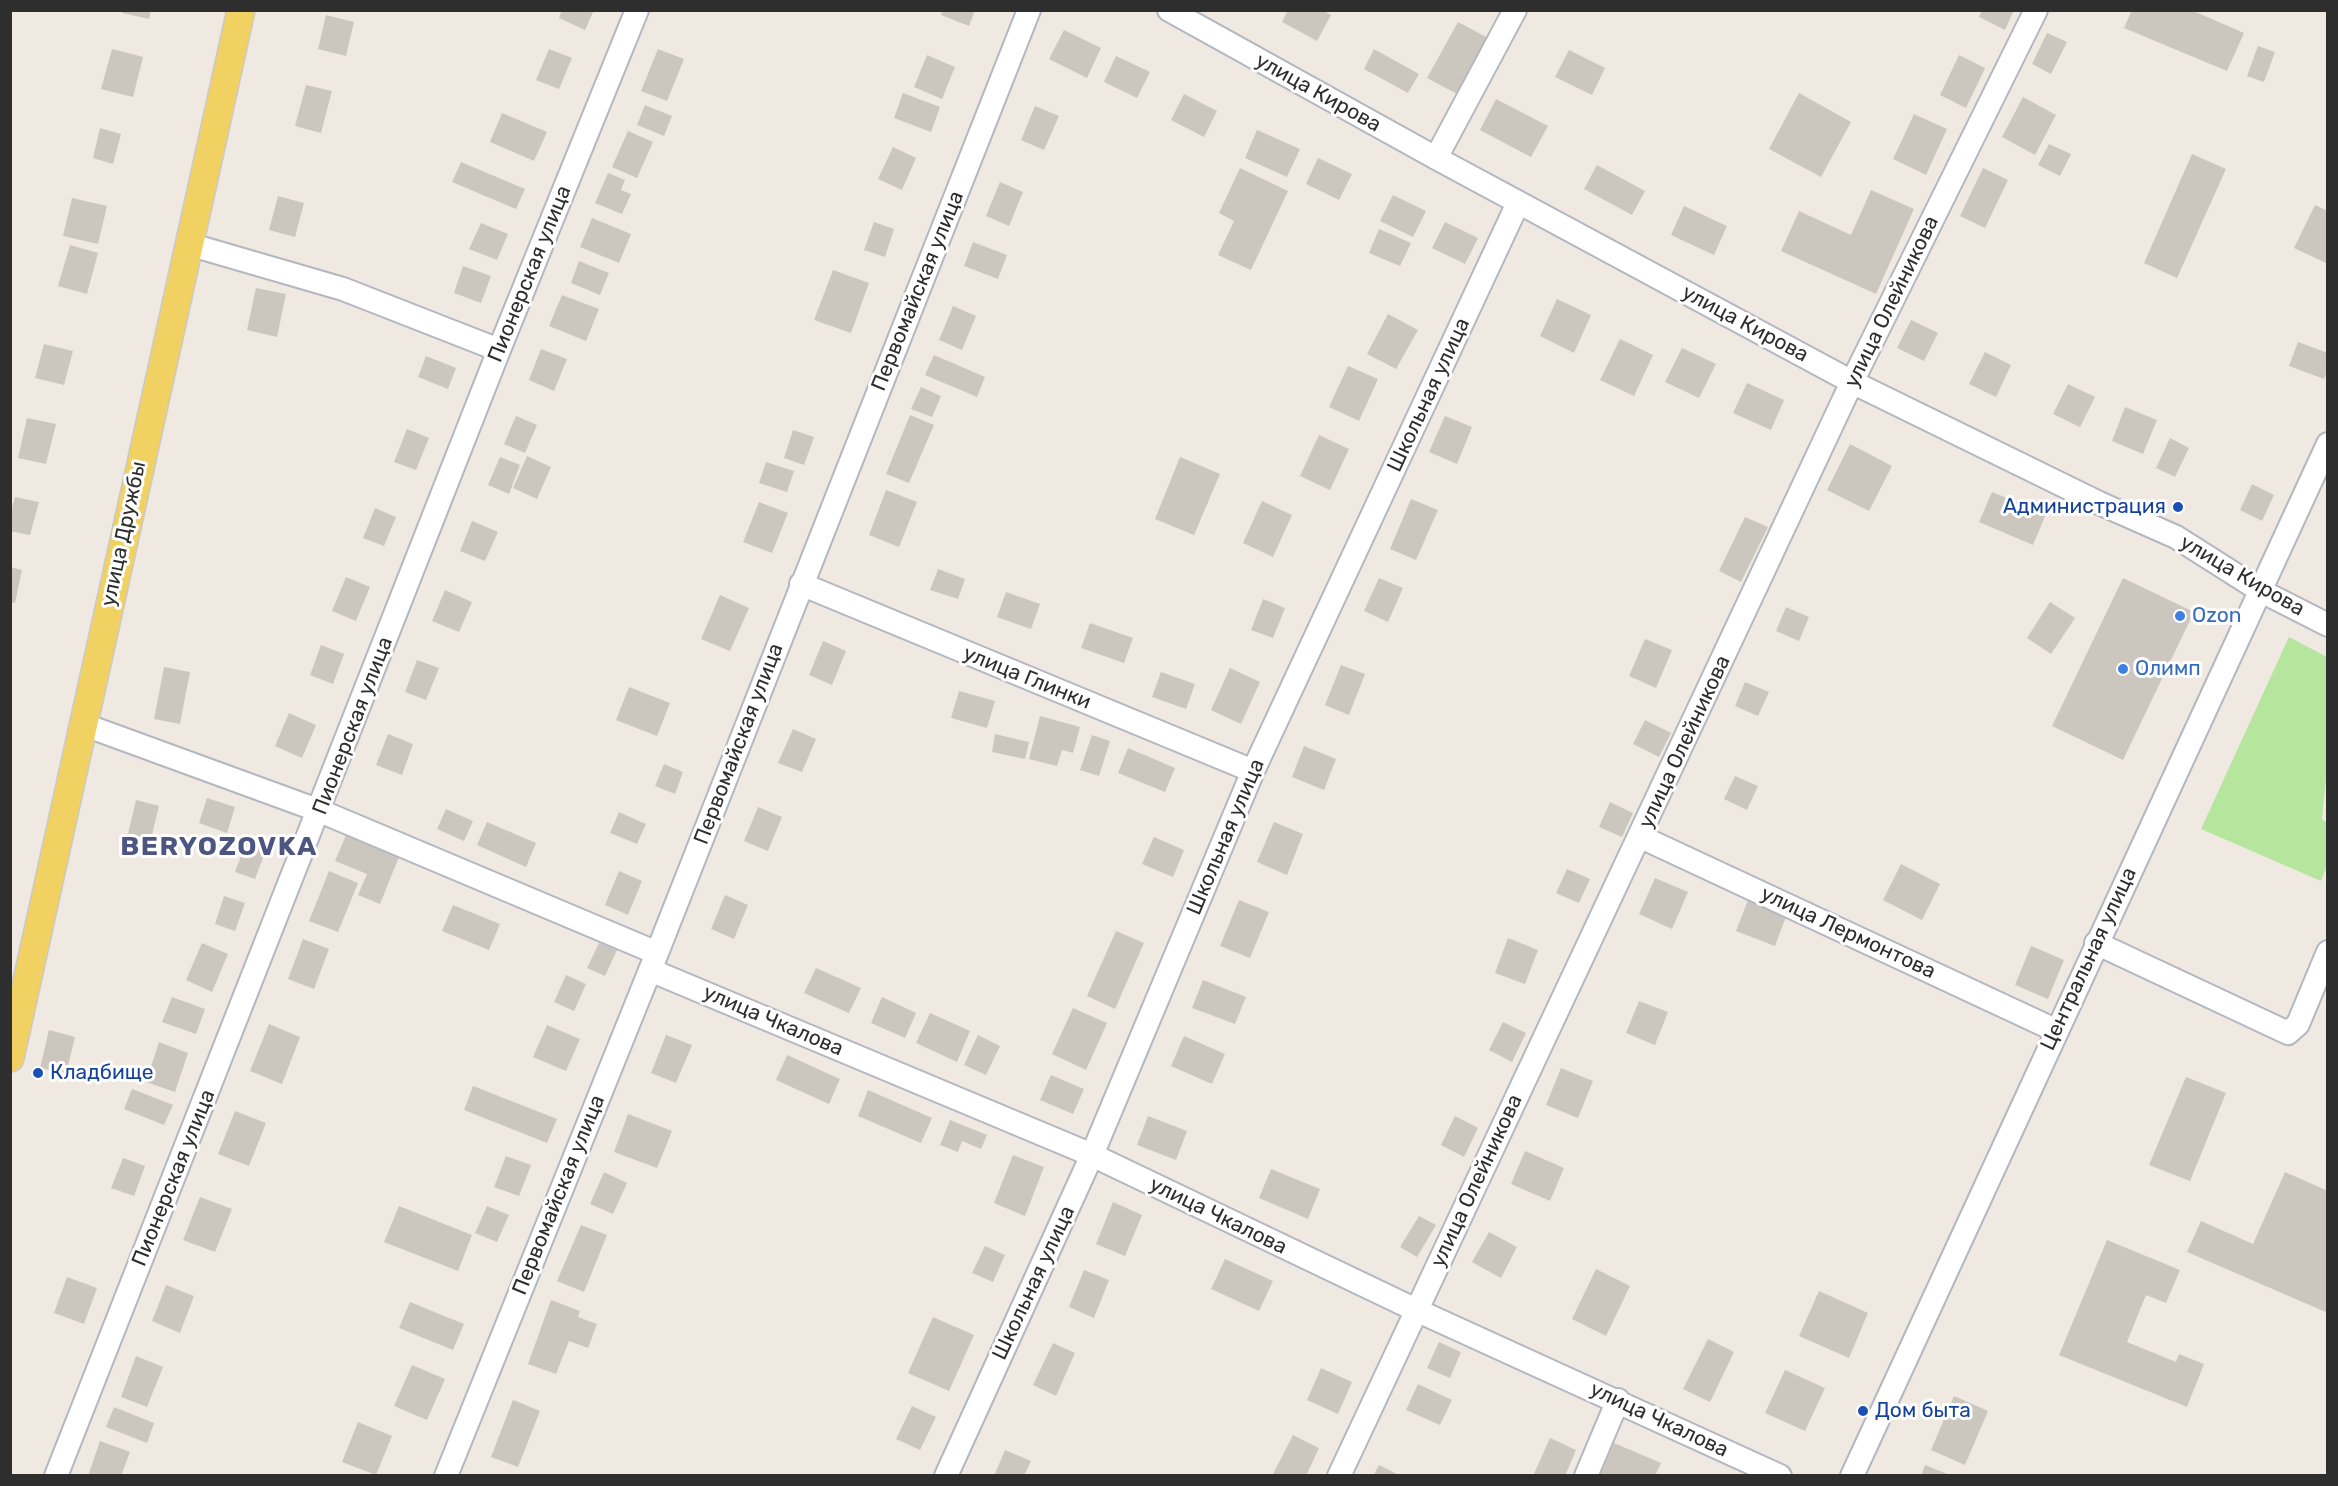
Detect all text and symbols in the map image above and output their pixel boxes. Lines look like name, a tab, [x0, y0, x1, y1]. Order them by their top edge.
street label: улица Кирова	[1251, 48, 1385, 138]
street label: Пионерская улица	[483, 182, 577, 366]
street label: Первомайская улица	[866, 187, 970, 395]
street label: улица Олейникова	[1839, 212, 1945, 392]
street label: улица Кирова	[1677, 280, 1813, 368]
street label: Школьная улица	[1382, 314, 1476, 476]
street label: улица Дружбы	[96, 459, 152, 609]
place label: Администрация	[2003, 494, 2166, 520]
marker: Администрация	[2171, 500, 2185, 514]
street label: улица Кирова	[2175, 530, 2309, 622]
place label: Ozon	[2192, 603, 2242, 629]
marker: Ozon	[2173, 609, 2187, 623]
street label: Пионерская улица	[307, 634, 399, 818]
street label: Первомайская улица	[689, 640, 789, 848]
street label: улица Глинки	[959, 641, 1095, 715]
street label: улица Олейникова	[1634, 652, 1736, 832]
place label: Олимп	[2135, 656, 2201, 682]
marker: Олимп	[2116, 662, 2130, 676]
street label: Школьная улица	[1182, 755, 1270, 919]
district label: BERYOZOVKA	[120, 831, 318, 863]
street label: Центральная улица	[2036, 864, 2142, 1054]
street label: улица Лермонтова	[1757, 881, 1939, 985]
street label: улица Чкалова	[699, 980, 847, 1062]
place label: Кладбище	[50, 1060, 154, 1086]
marker: Кладбище	[31, 1066, 45, 1080]
street label: Пионерская улица	[127, 1086, 221, 1270]
street label: Первомайская улица	[507, 1091, 611, 1299]
street label: улица Олейникова	[1426, 1091, 1528, 1271]
street label: улица Чкалова	[1145, 1172, 1291, 1260]
street label: Школьная улица	[987, 1202, 1081, 1364]
street label: улица Чкалова	[1586, 1377, 1732, 1463]
place label: Дом быта	[1875, 1398, 1971, 1424]
marker: Дом быта	[1856, 1404, 1870, 1418]

